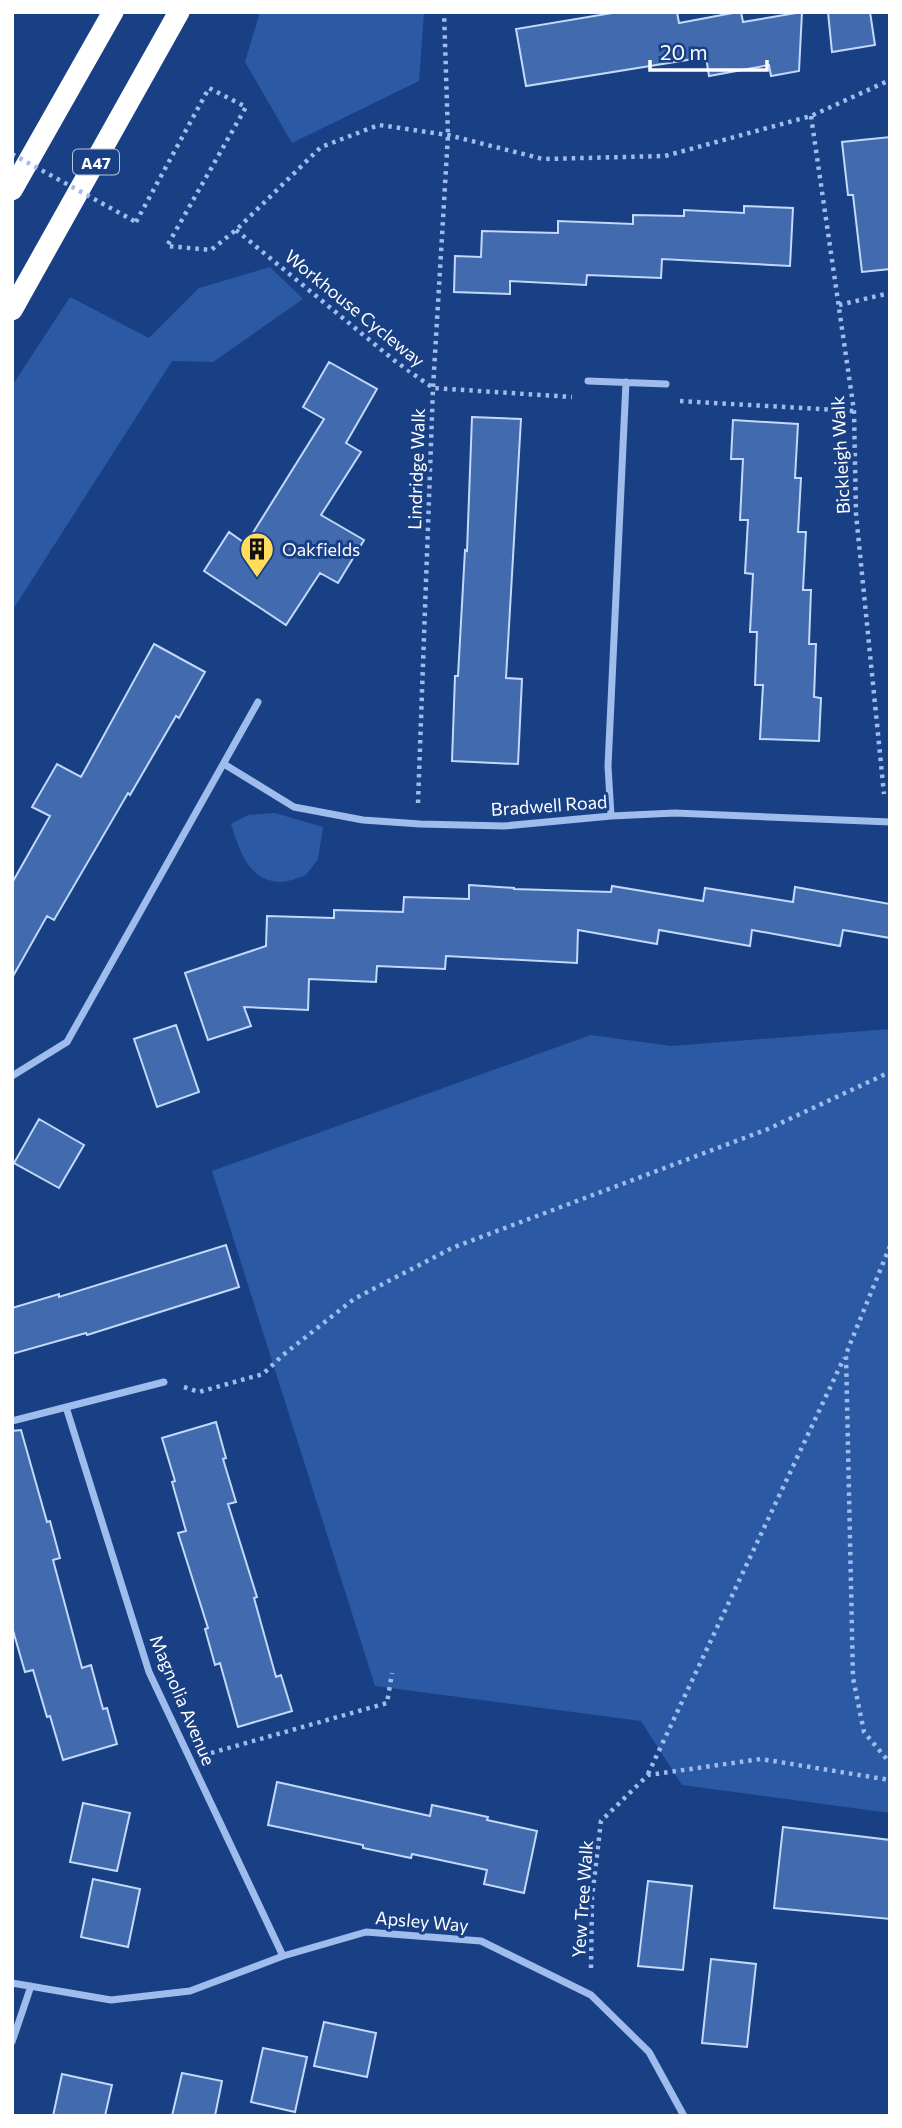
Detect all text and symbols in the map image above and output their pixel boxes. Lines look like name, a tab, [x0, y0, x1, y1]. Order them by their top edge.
scale bar	[650, 28, 767, 72]
text: 20 m	[660, 39, 708, 64]
road number: A47	[73, 150, 119, 174]
street label: Workhouse Cycleway	[281, 245, 429, 371]
street label: Bickleigh Walk	[826, 395, 854, 515]
street label: Lindridge Walk	[403, 408, 429, 530]
building icon: Oakfields	[238, 530, 276, 579]
place label: Oakfields	[282, 538, 360, 560]
street label: Bradwell Road	[490, 790, 608, 820]
street label: Magnolia Avenue	[146, 1632, 220, 1768]
street label: Yew Tree Walk	[567, 1839, 597, 1958]
street label: Apsley Way	[374, 1906, 470, 1936]

